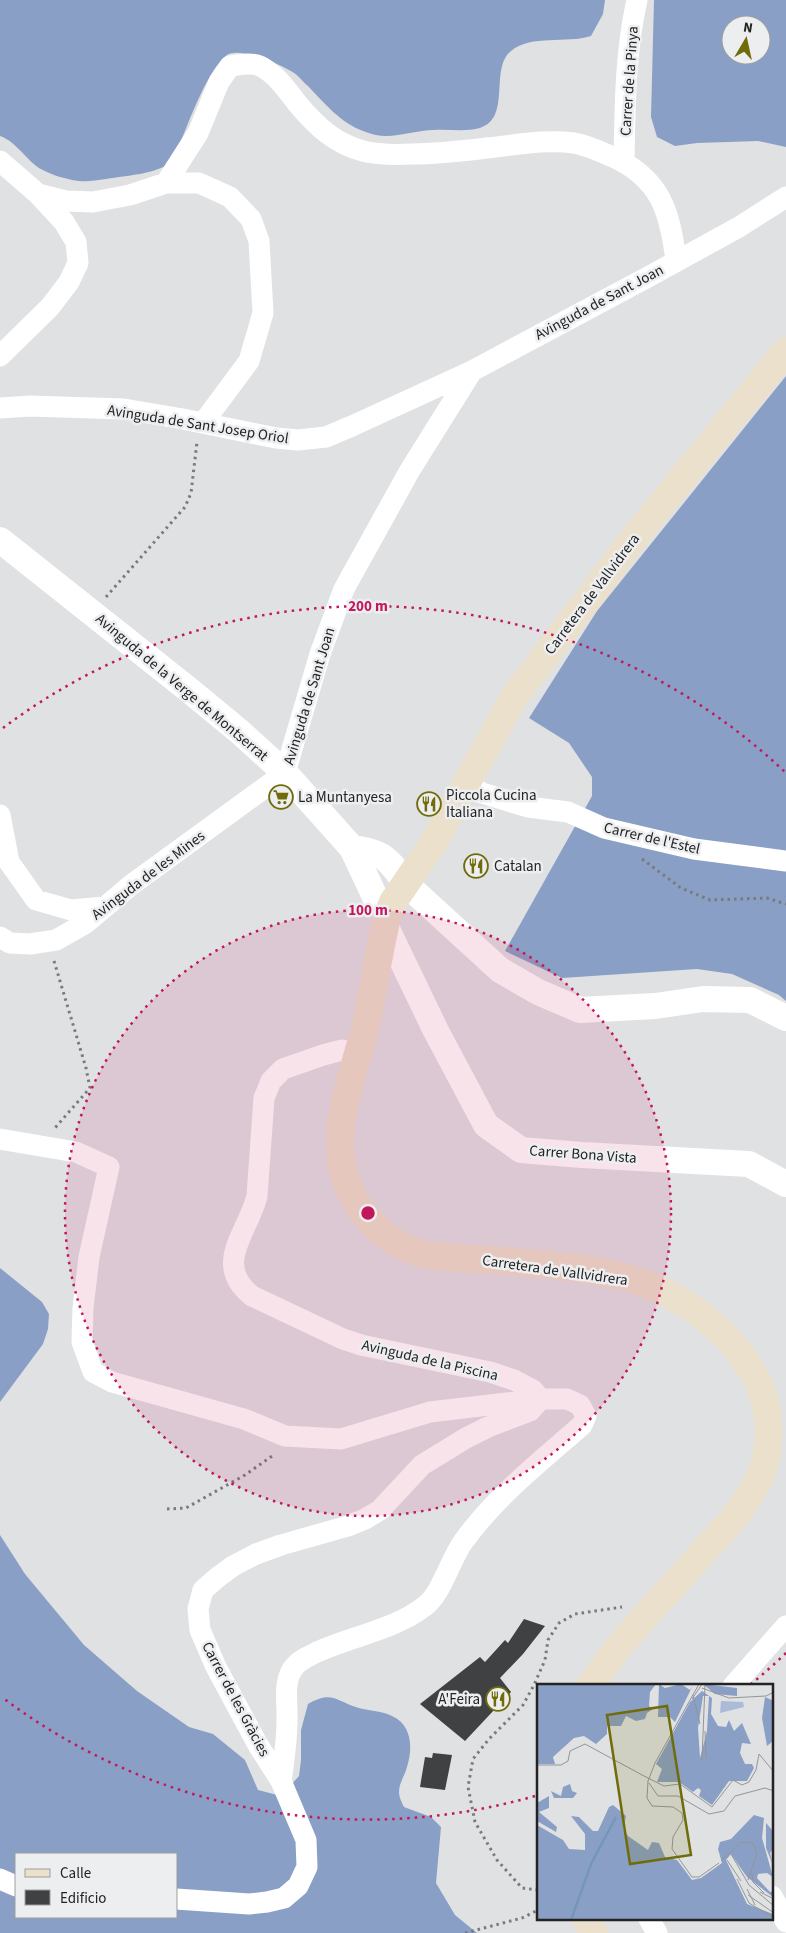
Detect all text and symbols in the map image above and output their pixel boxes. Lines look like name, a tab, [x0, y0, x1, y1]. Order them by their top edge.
north arrow	[721, 15, 771, 65]
text: N	[742, 18, 754, 39]
street label: Carrer de la Pinya	[615, 26, 644, 137]
street label: Avinguda de Sant Joan	[531, 260, 667, 345]
street label: Avinguda de Sant Josep Oriol	[106, 400, 290, 449]
street label: Carretera de Vallvidrera	[540, 529, 645, 659]
text: 200 m	[348, 596, 388, 617]
street label: Avinguda de la Verge de Montserrat	[91, 609, 273, 766]
street label: Avinguda de Sant Joan	[279, 625, 340, 768]
supermarket icon: La Muntanyesa	[268, 784, 294, 810]
place label: Piccola Cucina Italiana	[446, 785, 537, 823]
place label: La Muntanyesa	[298, 787, 392, 808]
restaurant icon: Piccola Cucina Italiana	[416, 791, 442, 817]
street label: Carrer de l'Estel	[602, 817, 702, 860]
street label: Avinguda de les Mines	[87, 826, 209, 925]
restaurant icon: Catalan	[463, 853, 489, 879]
place label: Catalan	[494, 856, 542, 877]
text: 100 m	[348, 900, 388, 921]
street label: Carrer Bona Vista	[529, 1140, 637, 1169]
centre of rings	[359, 1204, 377, 1222]
street label: Carretera de Vallvidrera	[481, 1250, 629, 1291]
street label: Avinguda de la Piscina	[360, 1335, 500, 1386]
street label: Carrer de les Gràcies	[196, 1638, 275, 1760]
inset map	[537, 1684, 774, 1920]
restaurant icon: A'Feira	[485, 1686, 511, 1712]
place label: A'Feira	[438, 1689, 480, 1710]
legend	[15, 1853, 178, 1918]
text: Calle	[60, 1863, 91, 1884]
text: Edificio	[60, 1888, 107, 1909]

